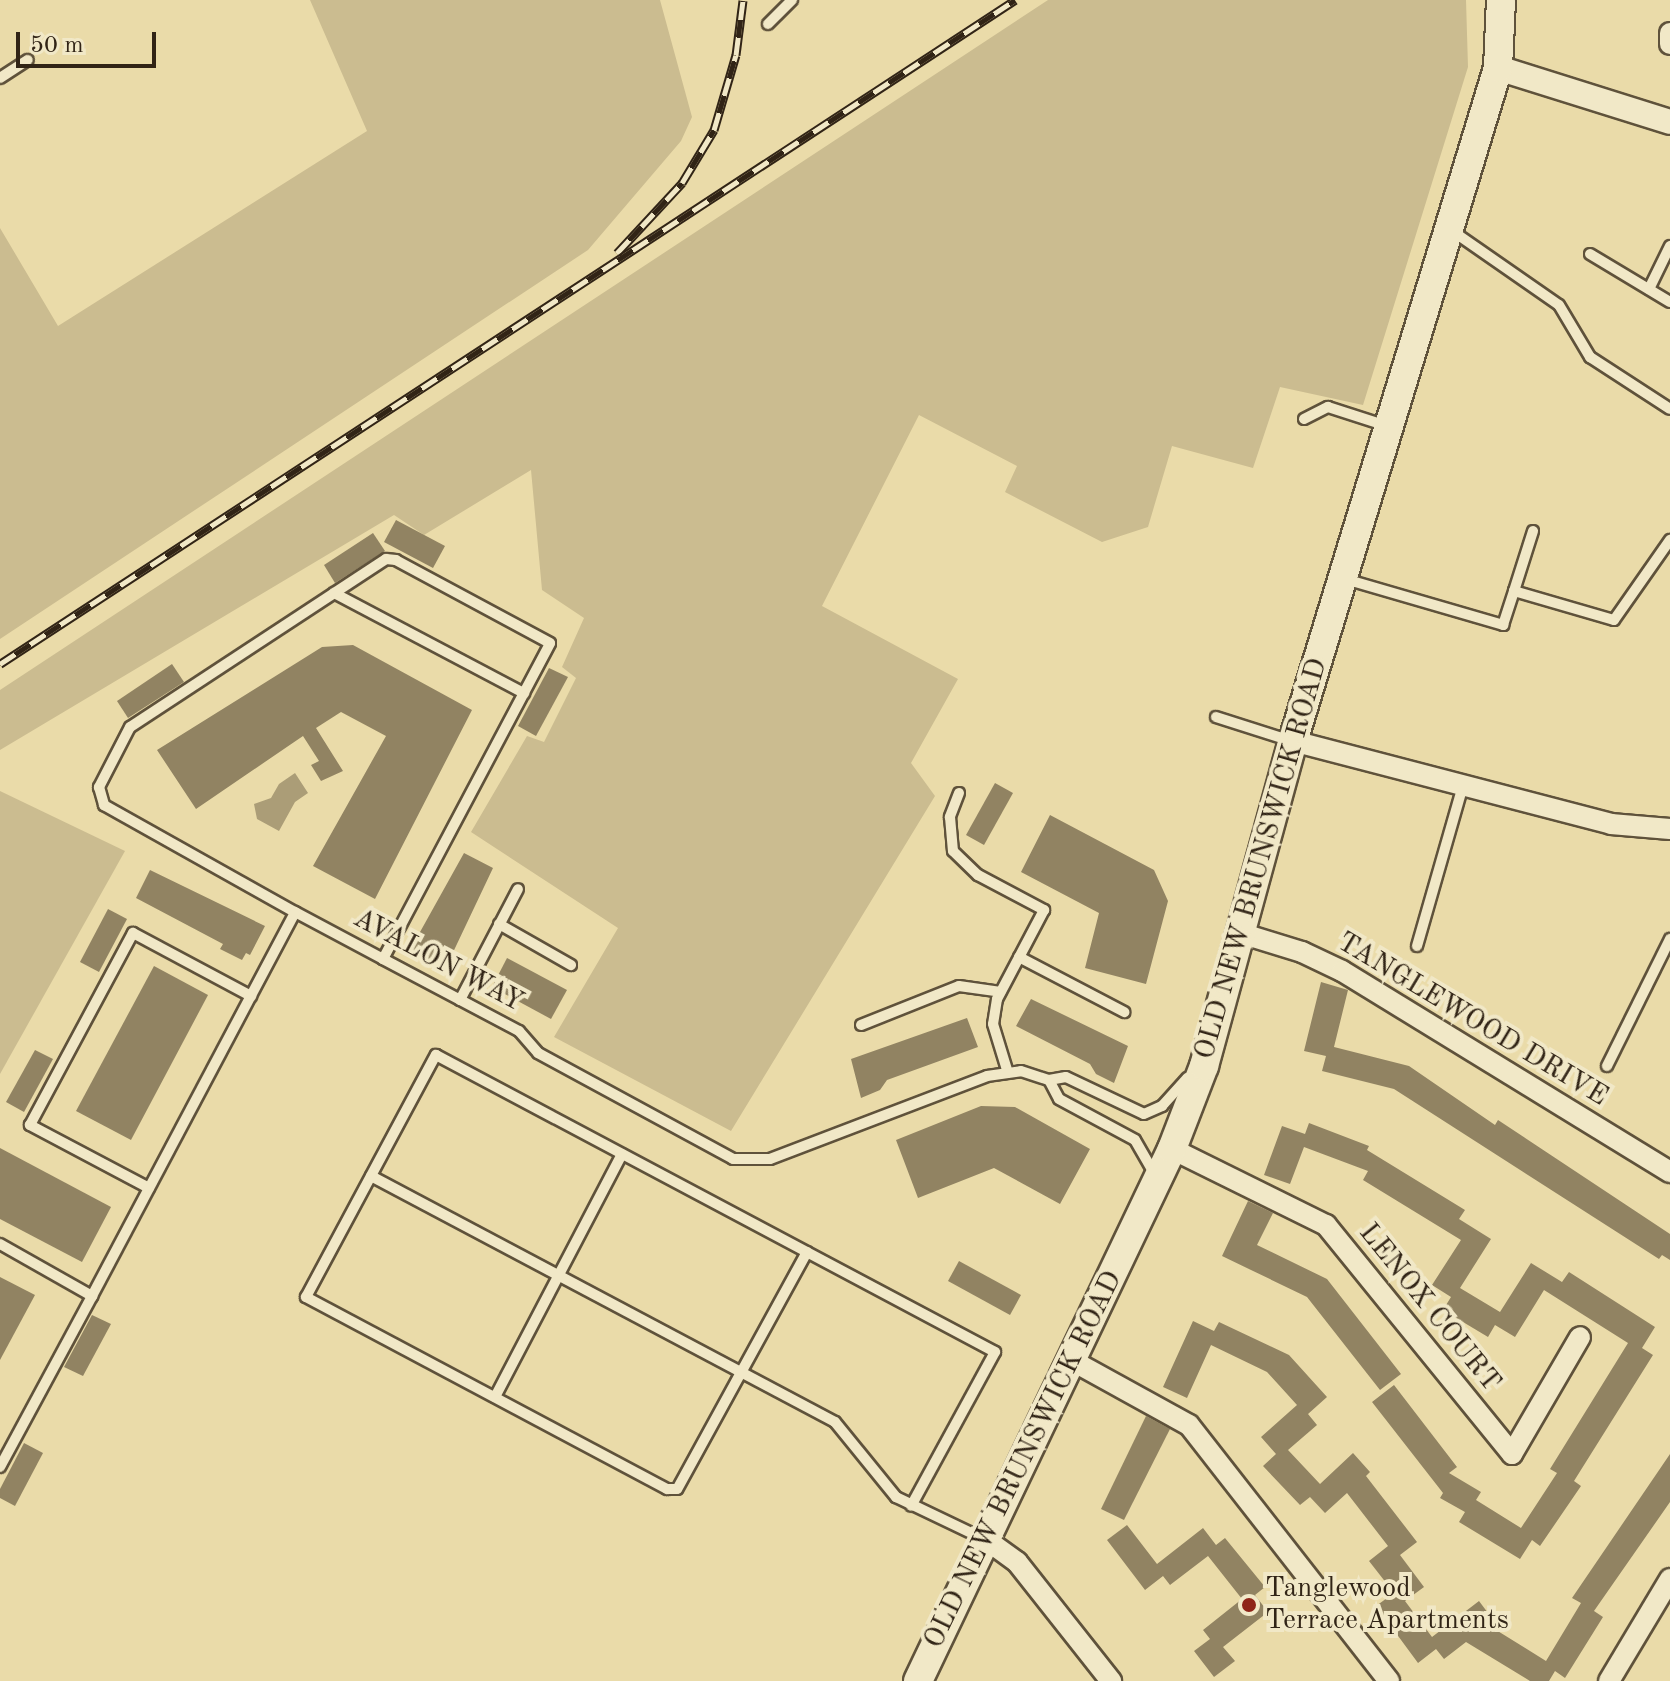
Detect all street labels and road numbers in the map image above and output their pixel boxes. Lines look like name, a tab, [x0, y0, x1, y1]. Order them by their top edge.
street label: OLD NEW BRUNSWICK ROAD	[1189, 655, 1335, 1063]
street label: AVALON WAY	[347, 902, 529, 1020]
street label: TANGLEWOOD DRIVE	[1331, 926, 1613, 1114]
street label: LENOX COURT	[1351, 1217, 1507, 1399]
street label: OLD NEW BRUNSWICK ROAD	[918, 1266, 1130, 1654]

